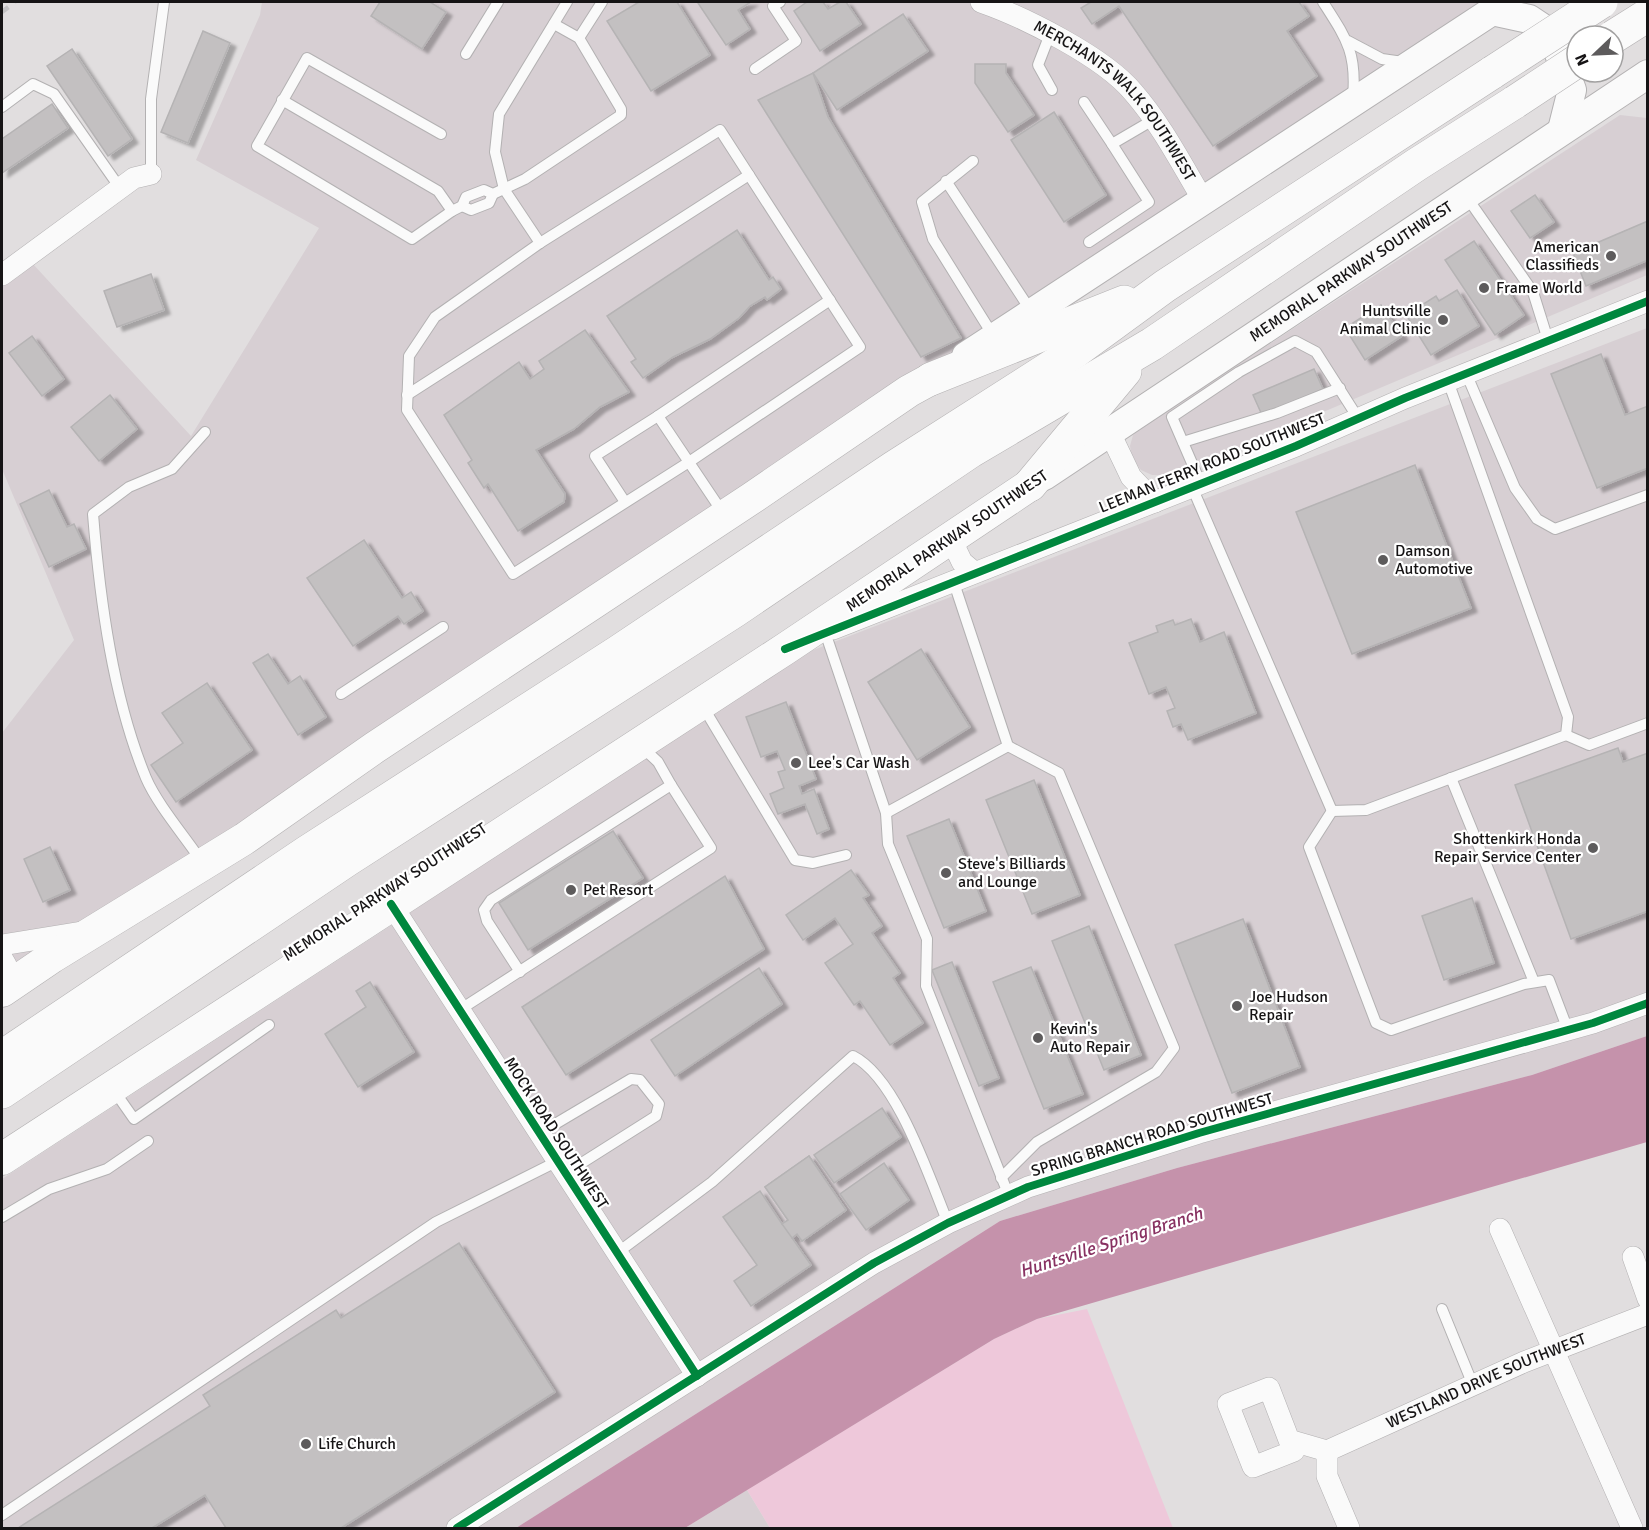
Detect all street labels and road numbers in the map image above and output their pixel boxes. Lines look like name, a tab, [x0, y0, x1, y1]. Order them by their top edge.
street label: MERCHANTS WALK SOUTHWEST	[1030, 16, 1200, 185]
street label: MEMORIAL PARKWAY SOUTHWEST	[1246, 197, 1457, 346]
street label: LEEMAN FERRY ROAD SOUTHWEST	[1096, 408, 1328, 518]
street label: MEMORIAL PARKWAY SOUTHWEST	[842, 466, 1052, 616]
street label: MEMORIAL PARKWAY SOUTHWEST	[279, 818, 491, 966]
street label: MOCK ROAD SOUTHWEST	[499, 1053, 613, 1213]
street label: SPRING BRANCH ROAD SOUTHWEST	[1029, 1089, 1276, 1181]
street label: WESTLAND DRIVE SOUTHWEST	[1383, 1329, 1589, 1433]

